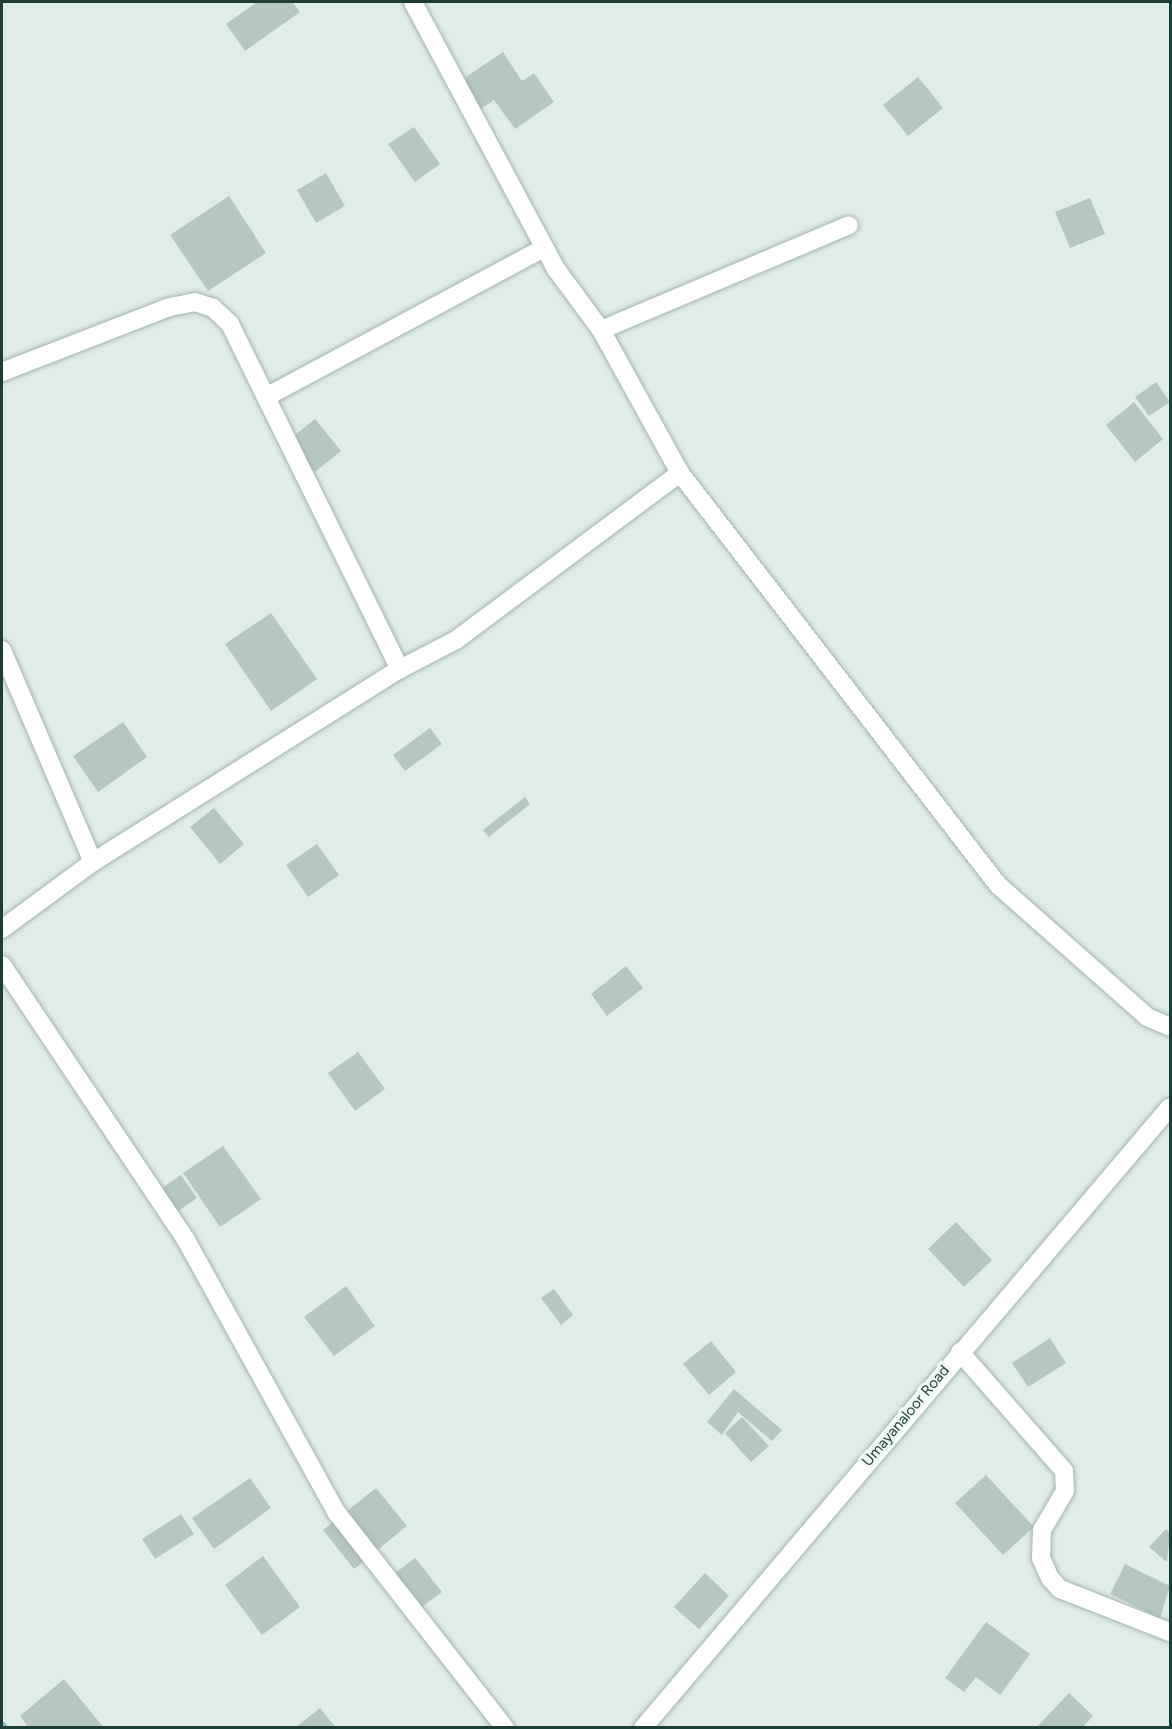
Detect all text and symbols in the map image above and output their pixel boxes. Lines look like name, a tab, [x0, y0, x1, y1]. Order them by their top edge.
street label: Umayanaloor Road	[859, 1362, 953, 1470]

